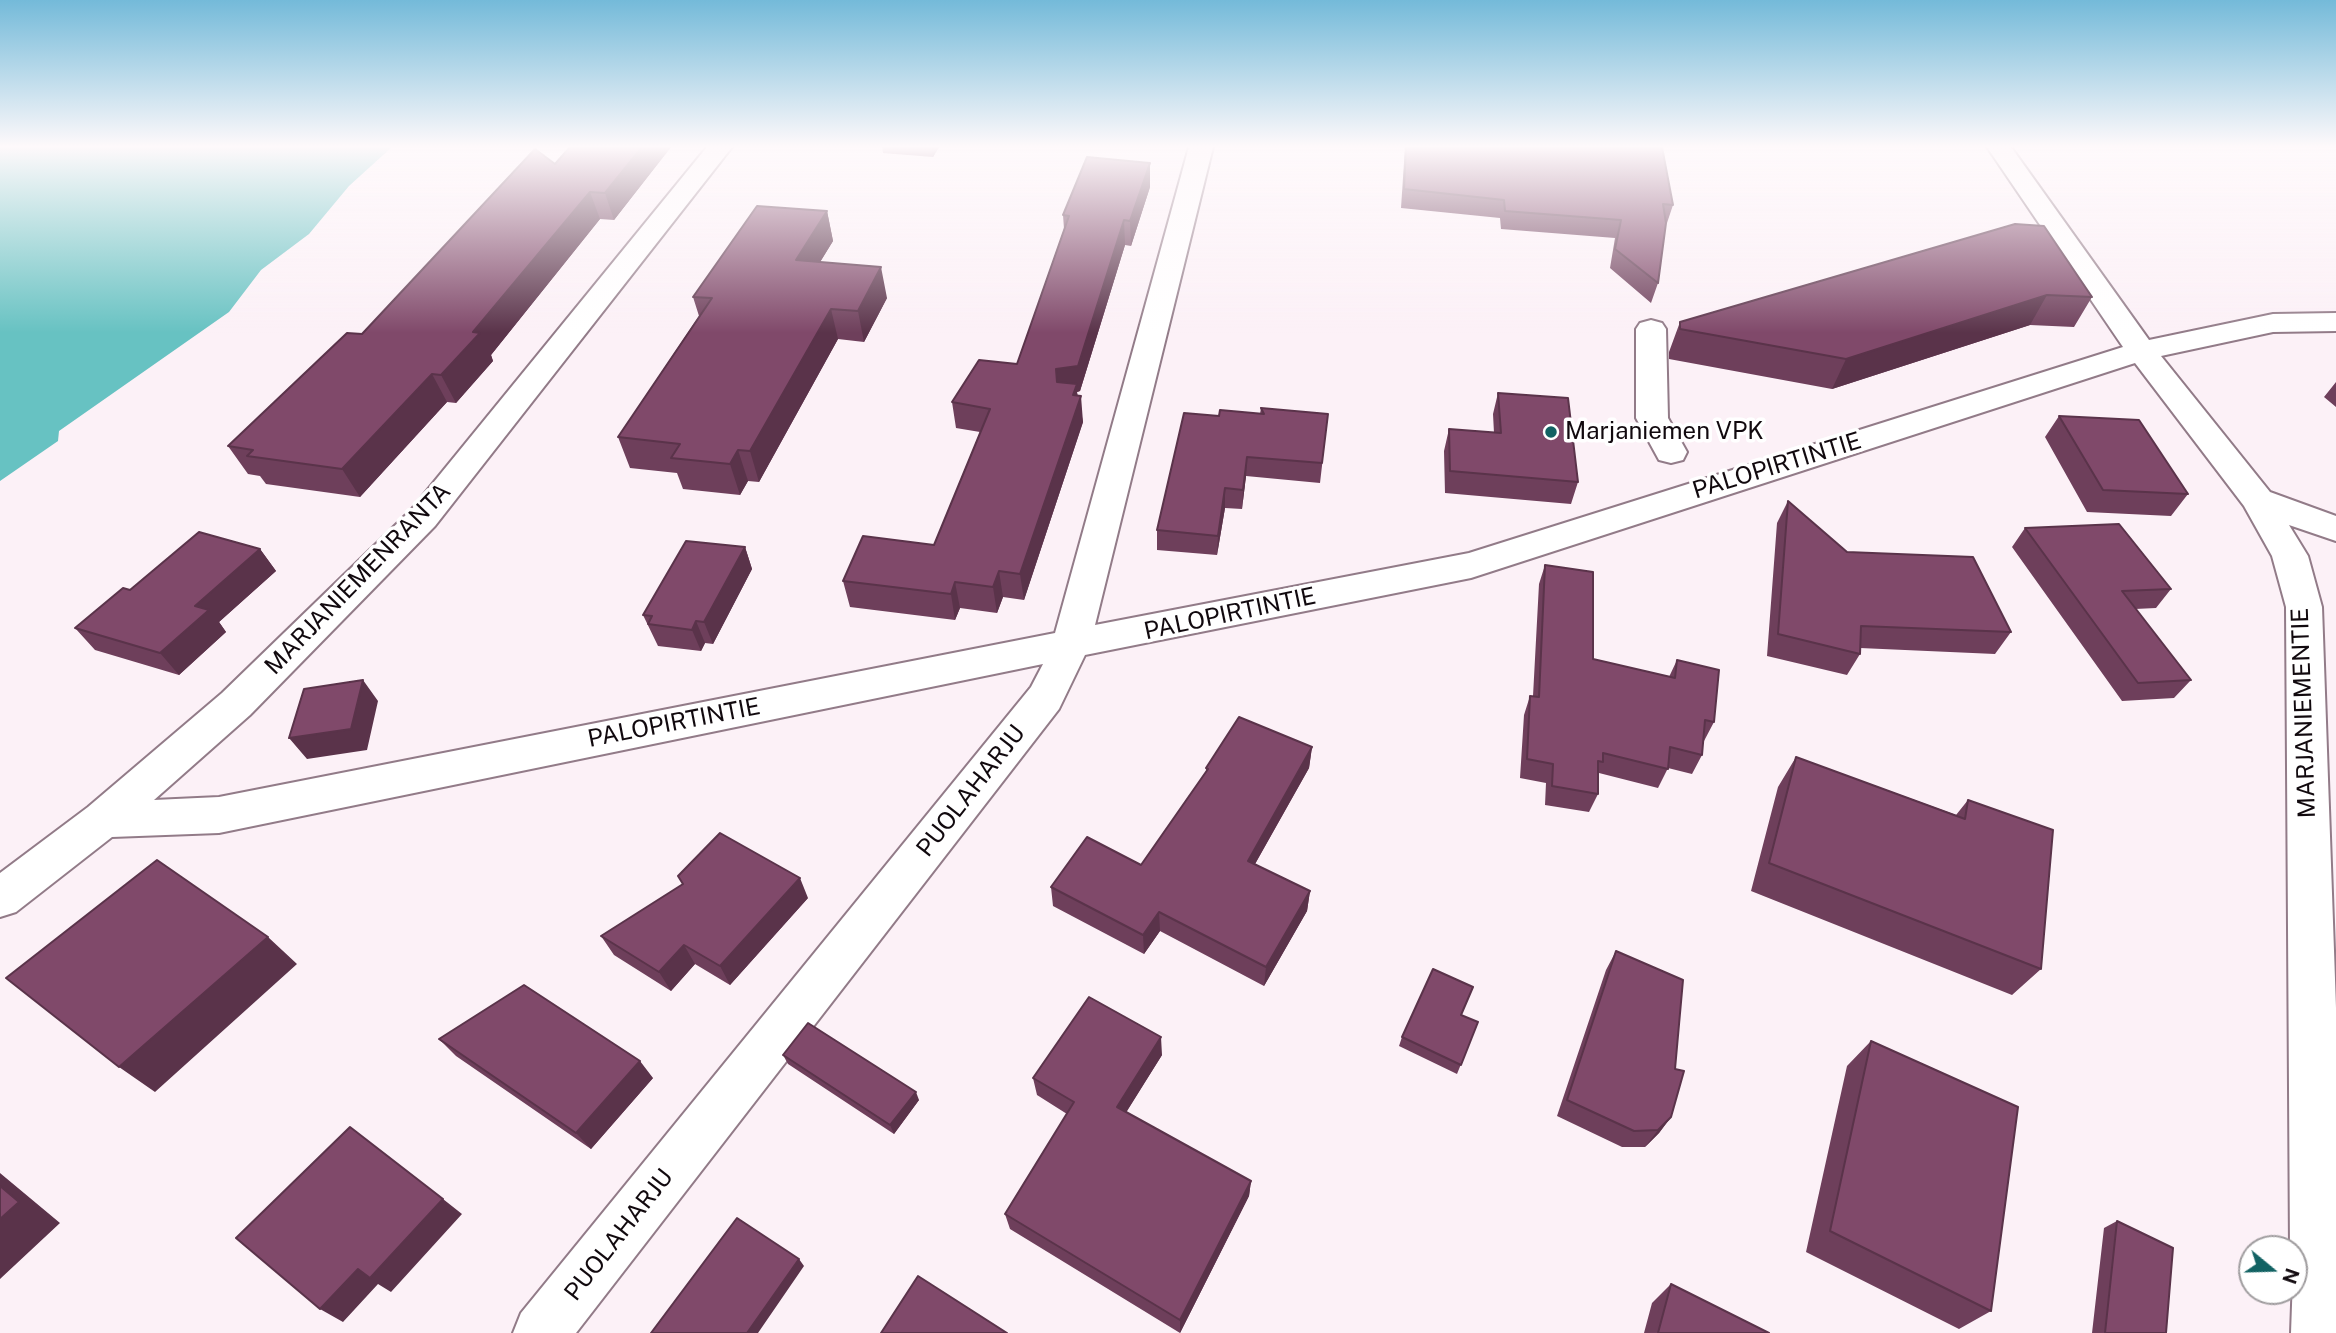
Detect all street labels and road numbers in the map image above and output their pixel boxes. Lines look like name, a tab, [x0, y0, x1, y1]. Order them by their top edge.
street label: PALOPIRTINTIE	[1689, 427, 1865, 505]
street label: MARJANIEMENRANTA	[259, 477, 457, 681]
street label: PALOPIRTINTIE	[1141, 582, 1319, 646]
street label: MARJANIEMENTIE	[2286, 607, 2322, 819]
street label: PALOPIRTINTIE	[585, 692, 763, 754]
street label: PUOLAHARJU	[911, 720, 1031, 862]
street label: PUOLAHARJU	[559, 1164, 679, 1306]

